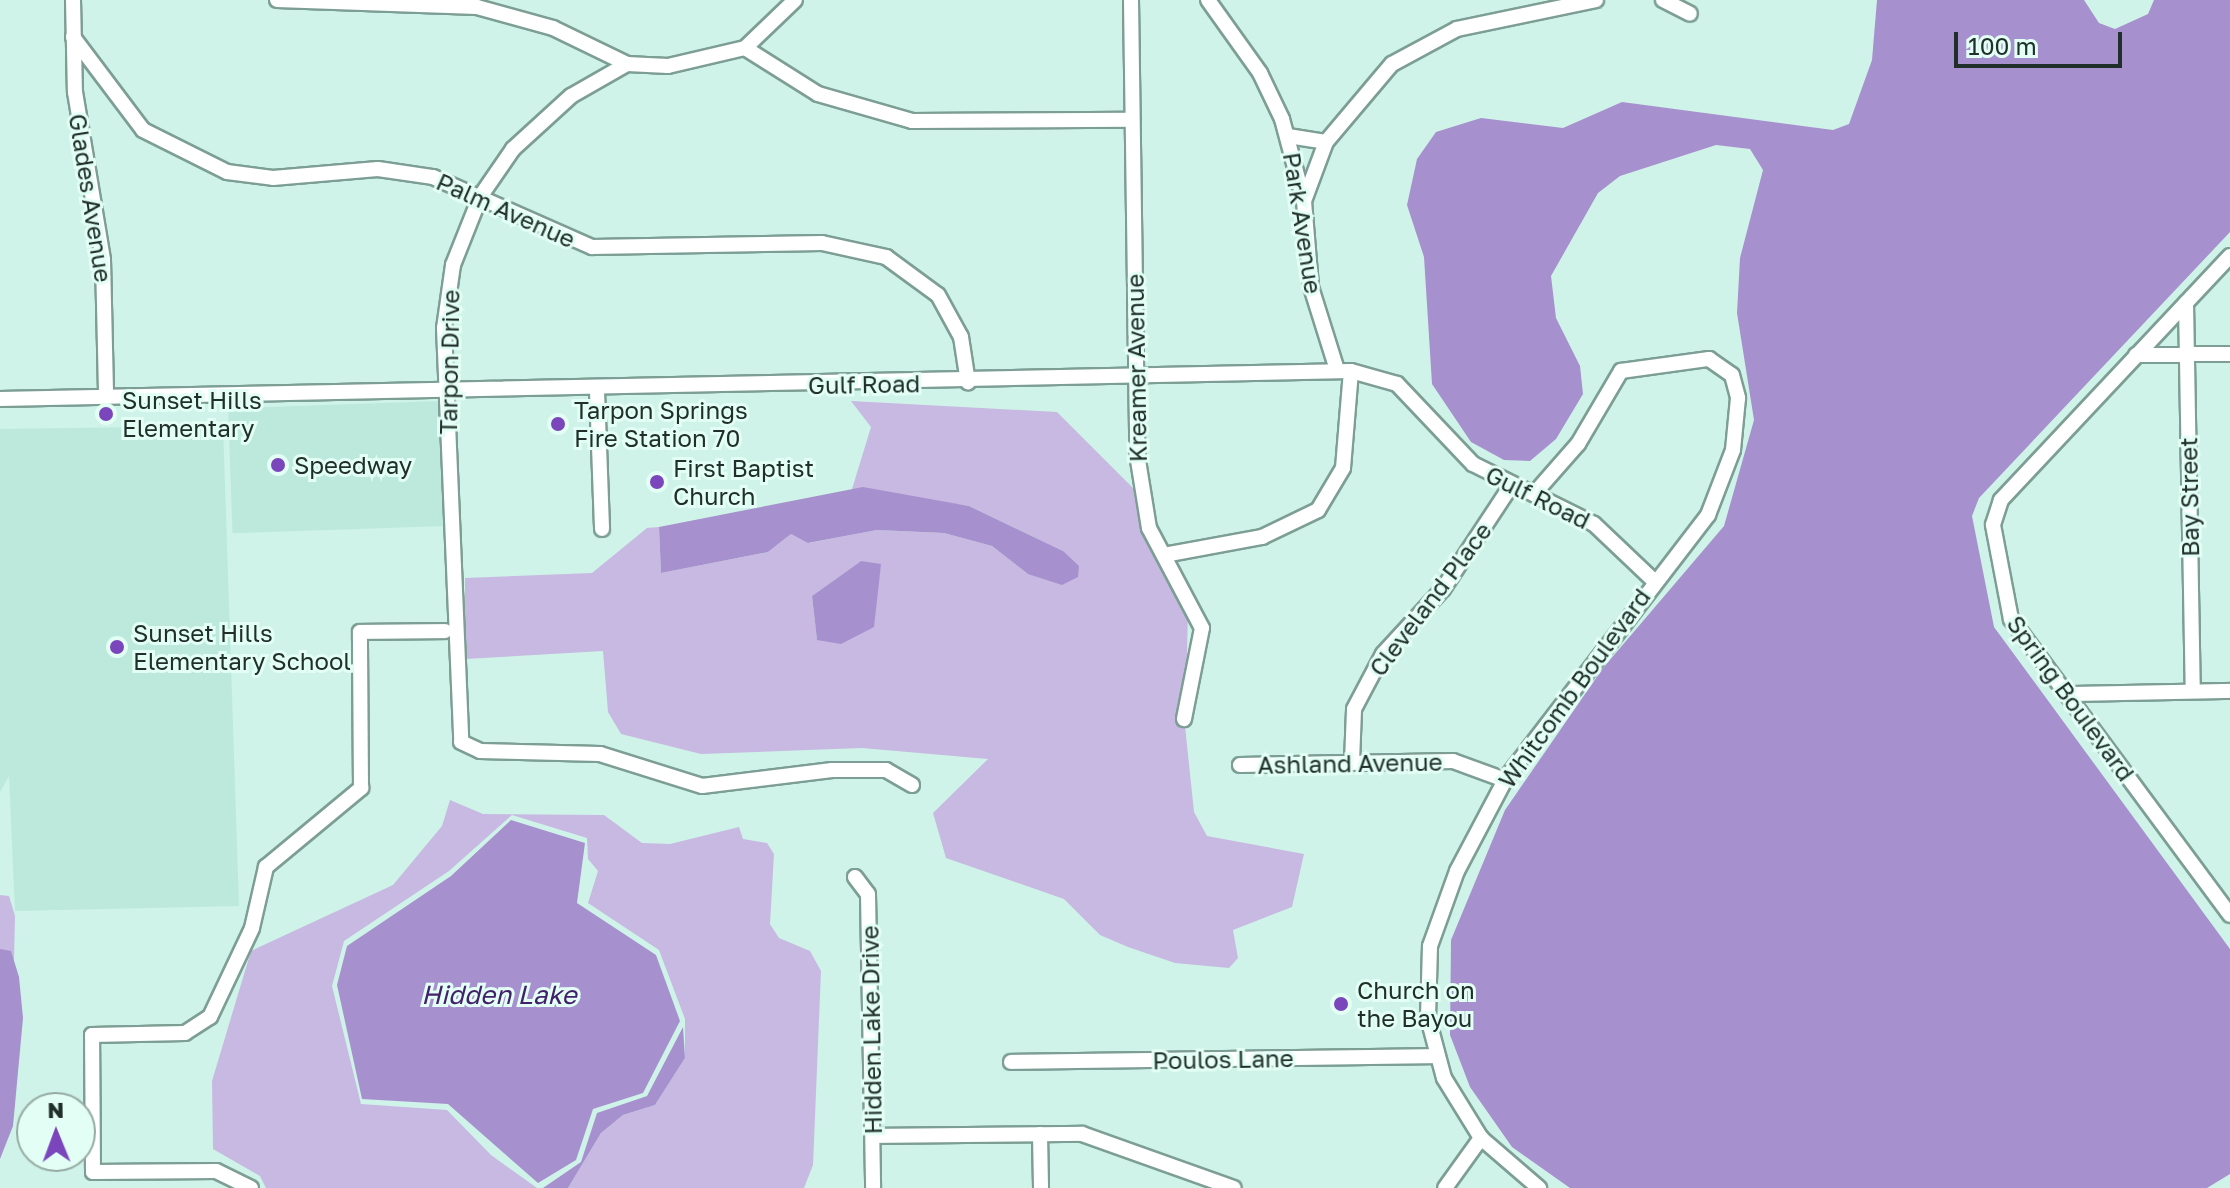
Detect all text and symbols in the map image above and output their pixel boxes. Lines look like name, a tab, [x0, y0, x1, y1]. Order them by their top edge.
scale bar	[1958, 16, 2126, 66]
text: 100 m	[1968, 31, 2037, 60]
street label: Glades Avenue	[63, 112, 119, 284]
street label: Park Avenue	[1278, 150, 1328, 296]
street label: Palm Avenue	[432, 167, 580, 253]
street label: Kreamer Avenue	[1120, 274, 1152, 462]
street label: Tarpon Drive	[433, 289, 465, 435]
street label: Gulf Road	[808, 369, 920, 399]
place label: Sunset Hills Elementary	[122, 386, 262, 442]
place label: Tarpon Springs Fire Station 70	[574, 396, 748, 452]
marker: Sunset Hills Elementary	[97, 405, 115, 423]
marker: Tarpon Springs Fire Station 70	[549, 415, 567, 433]
street label: Bay Street	[2174, 437, 2204, 557]
place label: Speedway	[294, 451, 412, 479]
place label: First Baptist Church	[673, 454, 814, 510]
marker: Speedway	[269, 456, 287, 474]
street label: Gulf Road	[1481, 459, 1595, 535]
marker: First Baptist Church	[648, 473, 666, 491]
street label: Cleveland Place	[1363, 517, 1497, 681]
street label: Whitcomb Boulevard	[1492, 583, 1656, 793]
street label: Spring Boulevard	[2001, 610, 2141, 786]
place label: Sunset Hills Elementary School	[133, 619, 351, 675]
marker: Sunset Hills Elementary School	[108, 638, 126, 656]
street label: Ashland Avenue	[1257, 747, 1443, 779]
street label: Hidden Lake Drive	[855, 925, 887, 1135]
place label: Church on the Bayou	[1357, 976, 1475, 1032]
water label: Hidden Lake	[421, 979, 577, 1011]
marker: Church on the Bayou	[1332, 995, 1350, 1013]
street label: Poulos Lane	[1152, 1043, 1294, 1075]
north arrow	[16, 1092, 96, 1172]
text: N	[47, 1096, 64, 1123]

